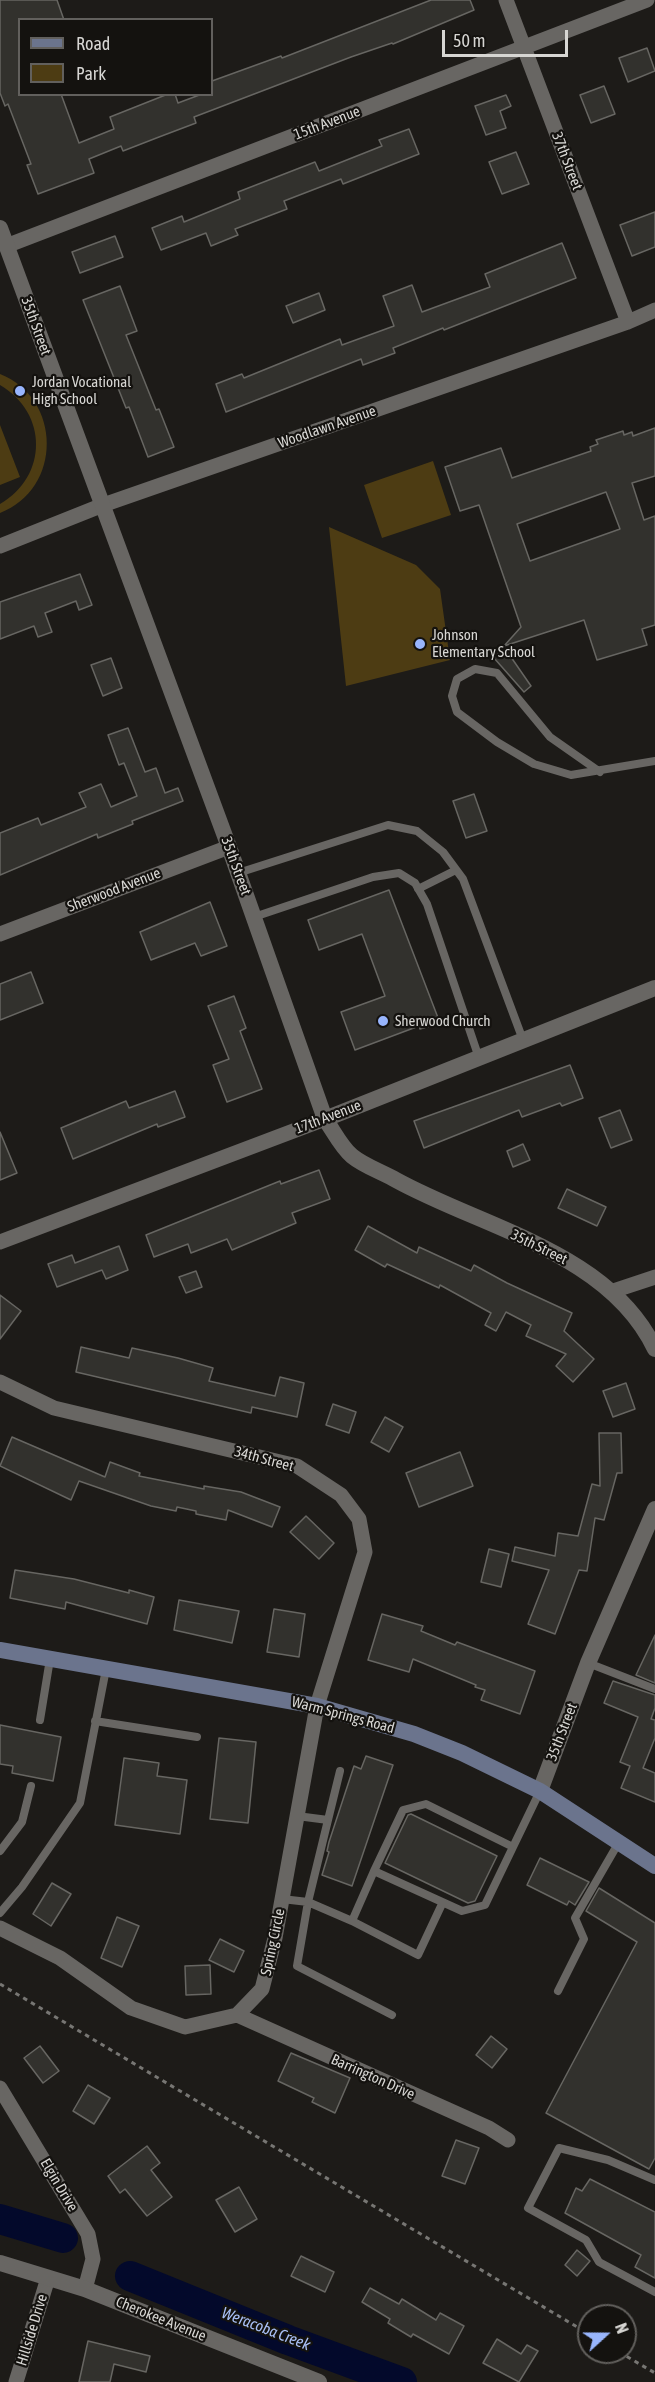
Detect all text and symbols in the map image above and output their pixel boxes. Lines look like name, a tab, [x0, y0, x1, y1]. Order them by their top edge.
legend	[18, 18, 213, 96]
scale bar	[445, 18, 571, 56]
text: 50 m	[453, 30, 485, 51]
text: Road	[76, 33, 110, 54]
text: Park	[76, 63, 106, 84]
street label: 15th Avenue	[291, 102, 363, 144]
street label: 37th Street	[548, 129, 586, 193]
street label: 35th Street	[17, 294, 55, 358]
place label: Jordan Vocational High School	[32, 373, 131, 408]
marker: Jordan Vocational High School	[13, 384, 27, 398]
street label: Woodlawn Avenue	[276, 402, 378, 452]
place label: Johnson Elementary School	[432, 626, 535, 661]
marker: Johnson Elementary School	[413, 637, 427, 651]
street label: 35th Street	[217, 834, 255, 898]
street label: Sherwood Avenue	[65, 864, 163, 916]
place label: Sherwood Church	[395, 1012, 490, 1030]
marker: Sherwood Church	[376, 1014, 390, 1028]
street label: 17th Avenue	[292, 1096, 364, 1138]
street label: 35th Street	[508, 1226, 570, 1268]
street label: 34th Street	[232, 1442, 296, 1476]
street label: Warm Springs Road	[290, 1693, 396, 1737]
street label: 35th Street	[543, 1700, 581, 1764]
street label: Spring Circle	[257, 1907, 289, 1977]
street label: Barrington Drive	[328, 2051, 418, 2103]
street label: Elgin Drive	[36, 2155, 82, 2215]
street label: Hillside Drive	[13, 2292, 51, 2368]
street label: Cherokee Avenue	[113, 2293, 209, 2345]
water label: Weracoba Creek	[219, 2303, 313, 2355]
north arrow	[577, 2304, 637, 2364]
text: N	[612, 2321, 632, 2336]

